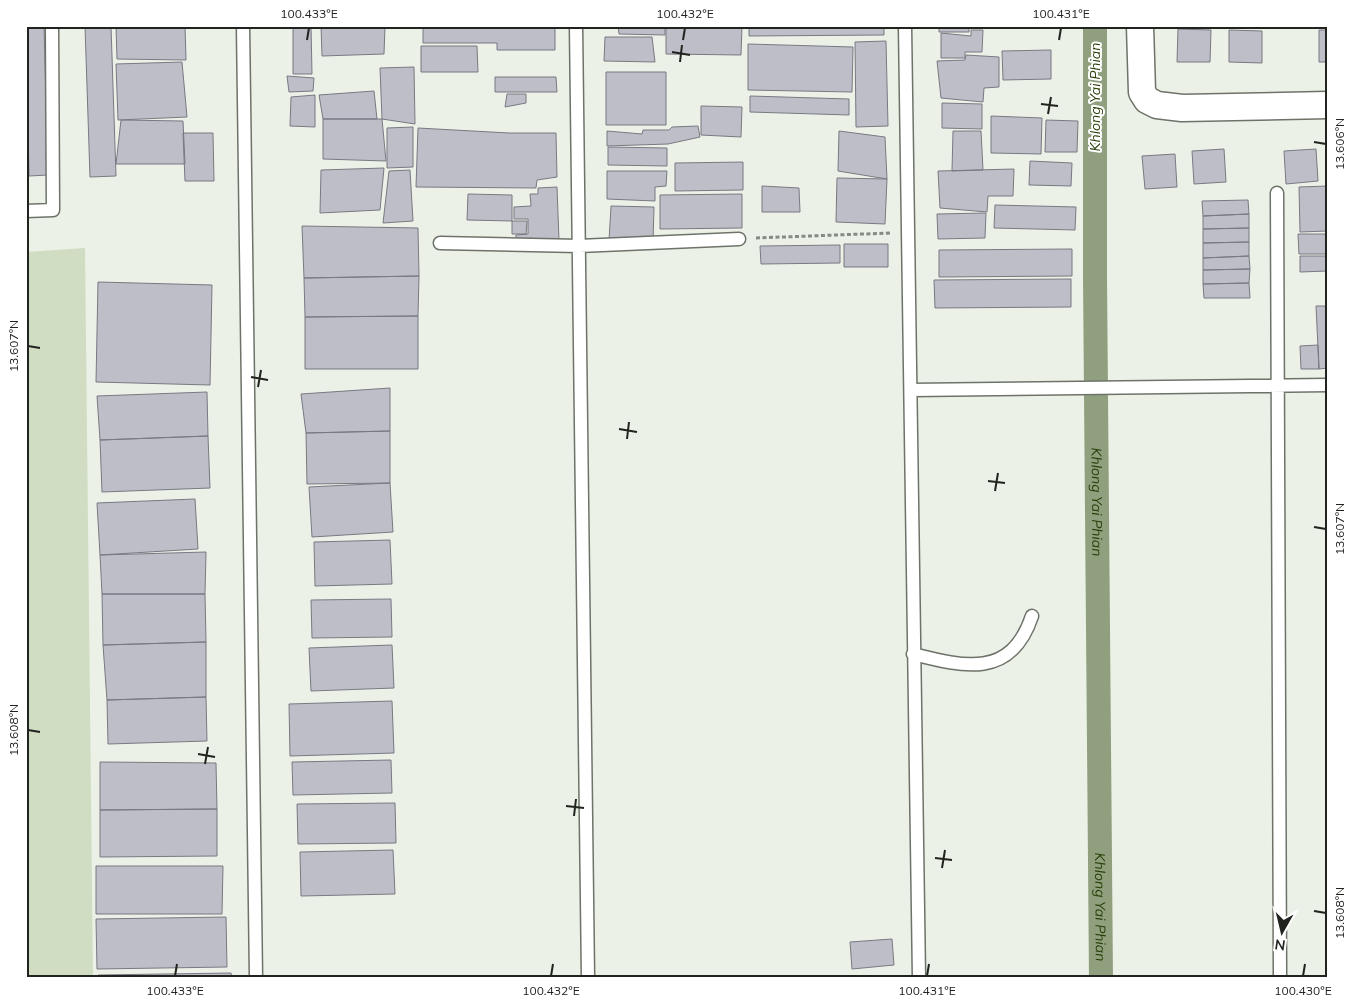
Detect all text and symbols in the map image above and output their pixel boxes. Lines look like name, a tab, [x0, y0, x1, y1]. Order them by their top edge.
text: 100.433°E	[280, 6, 338, 21]
text: 100.432°E	[656, 6, 714, 21]
text: 100.431°E	[1032, 6, 1090, 21]
water label: Khlong Yai Phian	[1086, 43, 1104, 151]
text: 13.606°N	[1332, 118, 1347, 170]
text: 13.607°N	[6, 320, 21, 372]
water label: Khlong Yai Phian	[1087, 447, 1106, 557]
text: 13.607°N	[1332, 503, 1347, 555]
text: 13.608°N	[6, 704, 21, 756]
water label: Khlong Yai Phian	[1091, 852, 1110, 962]
text: 13.608°N	[1332, 887, 1347, 939]
north arrow	[1256, 906, 1306, 956]
text: N	[1274, 935, 1287, 955]
text: 100.433°E	[146, 983, 204, 998]
text: 100.432°E	[522, 983, 580, 998]
text: 100.431°E	[898, 983, 956, 998]
text: 100.430°E	[1274, 983, 1332, 998]

